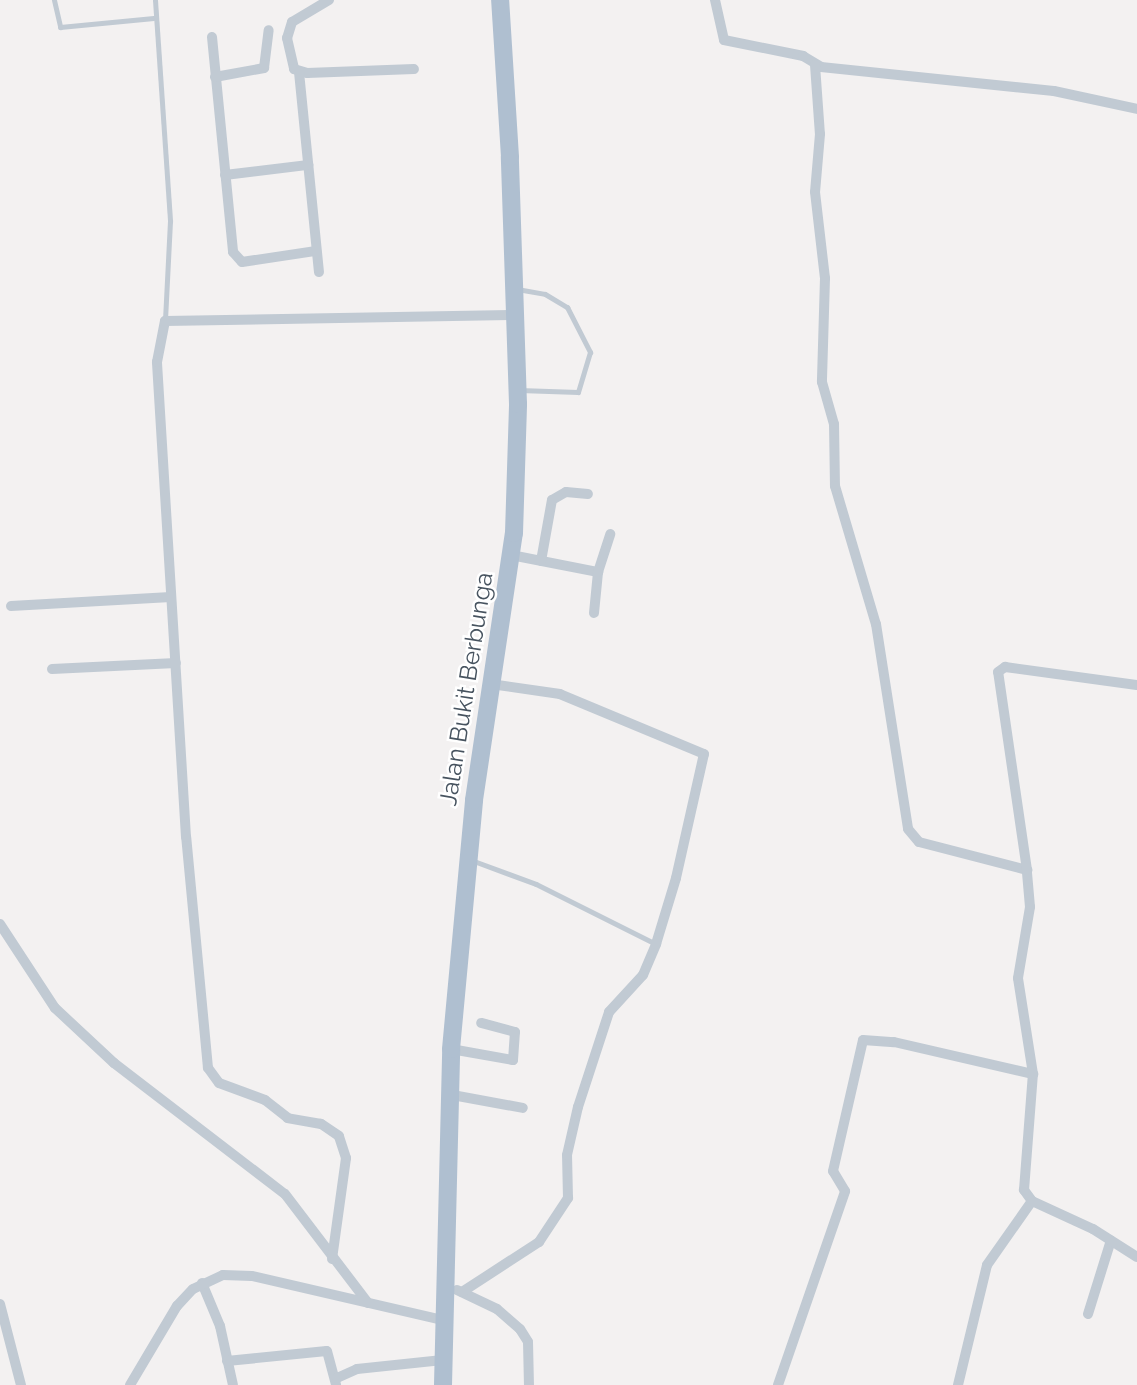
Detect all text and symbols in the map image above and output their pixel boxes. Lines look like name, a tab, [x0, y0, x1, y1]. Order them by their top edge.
street label: Jalan Bukit Berbunga	[433, 570, 499, 808]

